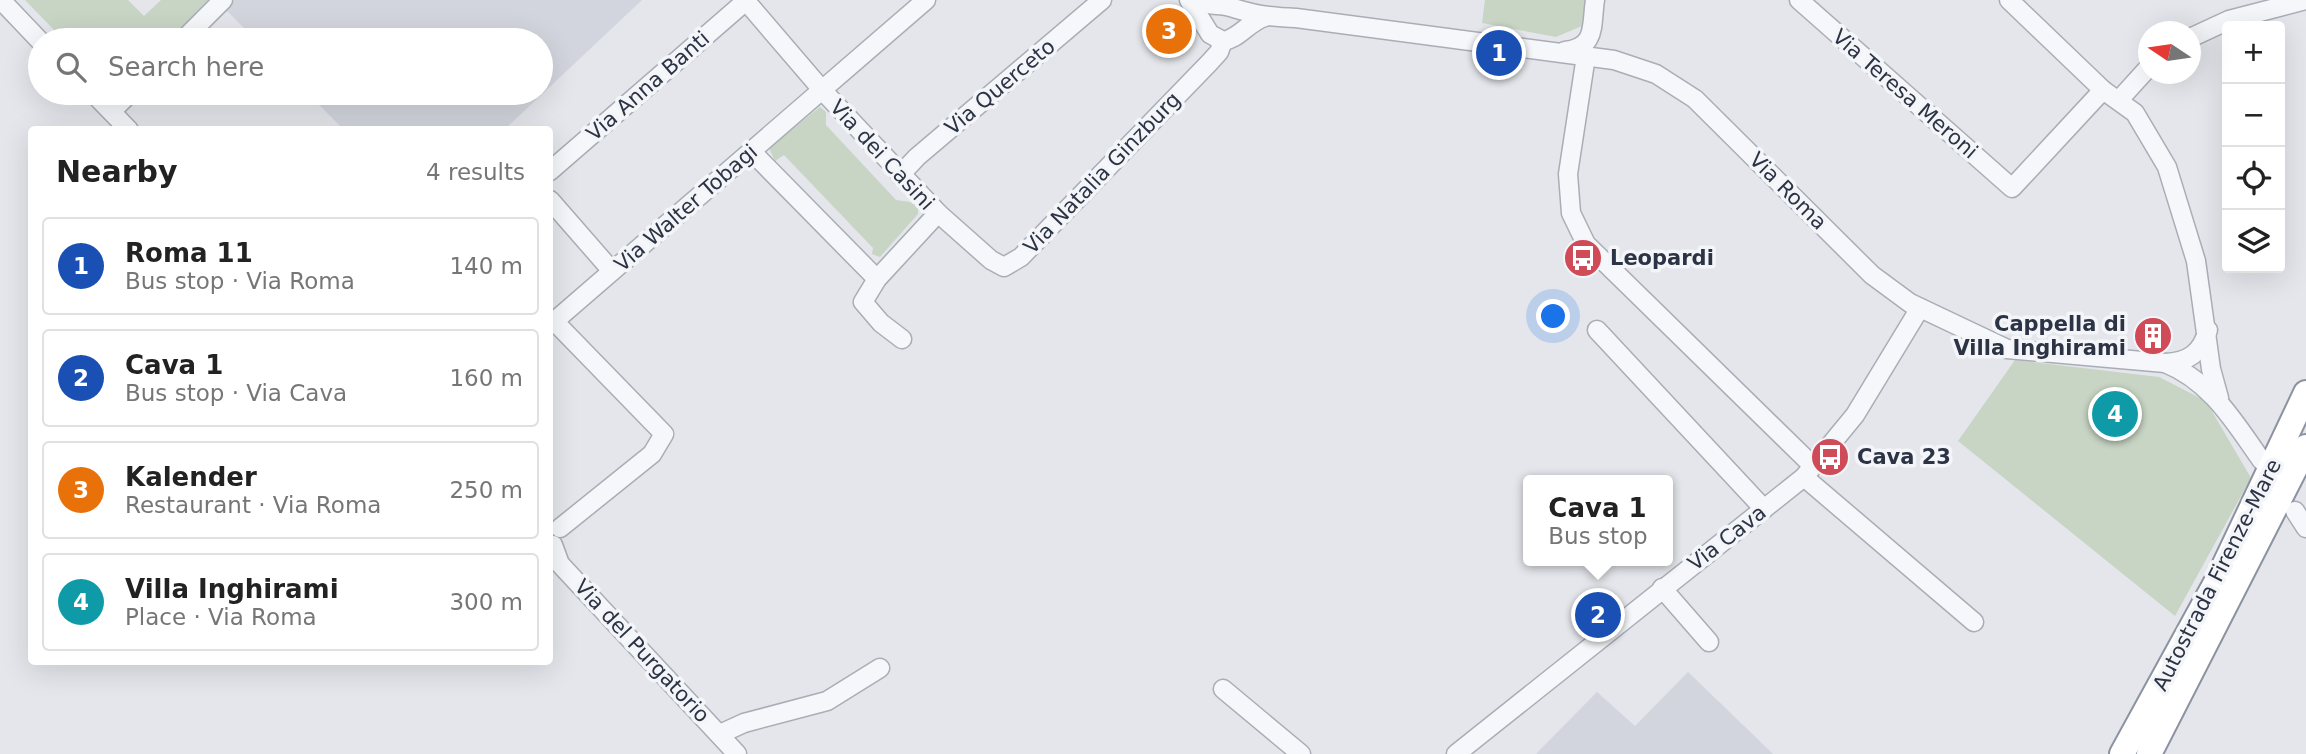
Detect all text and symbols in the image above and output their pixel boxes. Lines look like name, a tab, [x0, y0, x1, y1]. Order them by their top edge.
pin: 3	[1146, 5, 1192, 57]
north arrow	[2138, 21, 2201, 84]
map controls	[2222, 21, 2285, 273]
button: +	[2222, 21, 2285, 84]
street label: Via Teresa Meroni	[1828, 25, 1982, 163]
street label: Via Anna Banti	[582, 26, 714, 146]
pin: 1	[1476, 27, 1522, 79]
search box	[28, 28, 553, 105]
street label: Via Querceto	[940, 34, 1060, 140]
icon: search	[52, 48, 90, 86]
text: Search here	[108, 52, 264, 82]
button: −	[2222, 84, 2285, 147]
street label: Via Natalia Ginzburg	[1019, 87, 1185, 259]
street label: Via dei Casini	[825, 95, 939, 215]
street label: Via Walter Tobagi	[610, 139, 762, 277]
street label: Via Roma	[1744, 147, 1832, 235]
button: locate	[2222, 147, 2285, 210]
text: Nearby	[56, 154, 178, 189]
text: 4 results	[426, 159, 525, 185]
button: layers	[2222, 210, 2285, 273]
bus stop icon: Leopardi	[1562, 237, 1604, 279]
text: Roma 11	[125, 238, 253, 268]
place label: Leopardi	[1610, 246, 1714, 270]
text: 1	[73, 253, 89, 279]
text: 140 m	[449, 253, 523, 279]
text: Bus stop · Via Roma	[125, 268, 355, 294]
your location	[1536, 299, 1570, 333]
place label: Cappella di Villa Inghirami	[1953, 312, 2126, 360]
building icon: Cappella di Villa Inghirami	[2132, 315, 2174, 357]
text: Cava 1	[125, 350, 223, 380]
text: 2	[73, 365, 89, 391]
text: 160 m	[449, 365, 523, 391]
text: Bus stop · Via Cava	[125, 380, 347, 406]
pin: 4	[2092, 388, 2138, 440]
bus stop icon: Cava 23	[1809, 436, 1851, 478]
place label: Cava 23	[1857, 445, 1951, 469]
street label: Autostrada Firenze-Mare	[2148, 455, 2286, 695]
text: Kalender	[125, 462, 257, 492]
popup	[1523, 475, 1673, 566]
text: 3	[73, 477, 89, 503]
text: 250 m	[449, 477, 523, 503]
text: Restaurant · Via Roma	[125, 492, 381, 518]
text: Cava 1	[1548, 493, 1647, 523]
street label: Via Cava	[1683, 500, 1771, 576]
text: Bus stop	[1548, 523, 1648, 549]
text: Villa Inghirami	[125, 574, 339, 604]
street label: Via del Purgatorio	[570, 575, 714, 727]
text: 4	[73, 589, 89, 615]
text: 300 m	[449, 589, 523, 615]
pin: 2	[1575, 589, 1621, 641]
text: Place · Via Roma	[125, 604, 317, 630]

